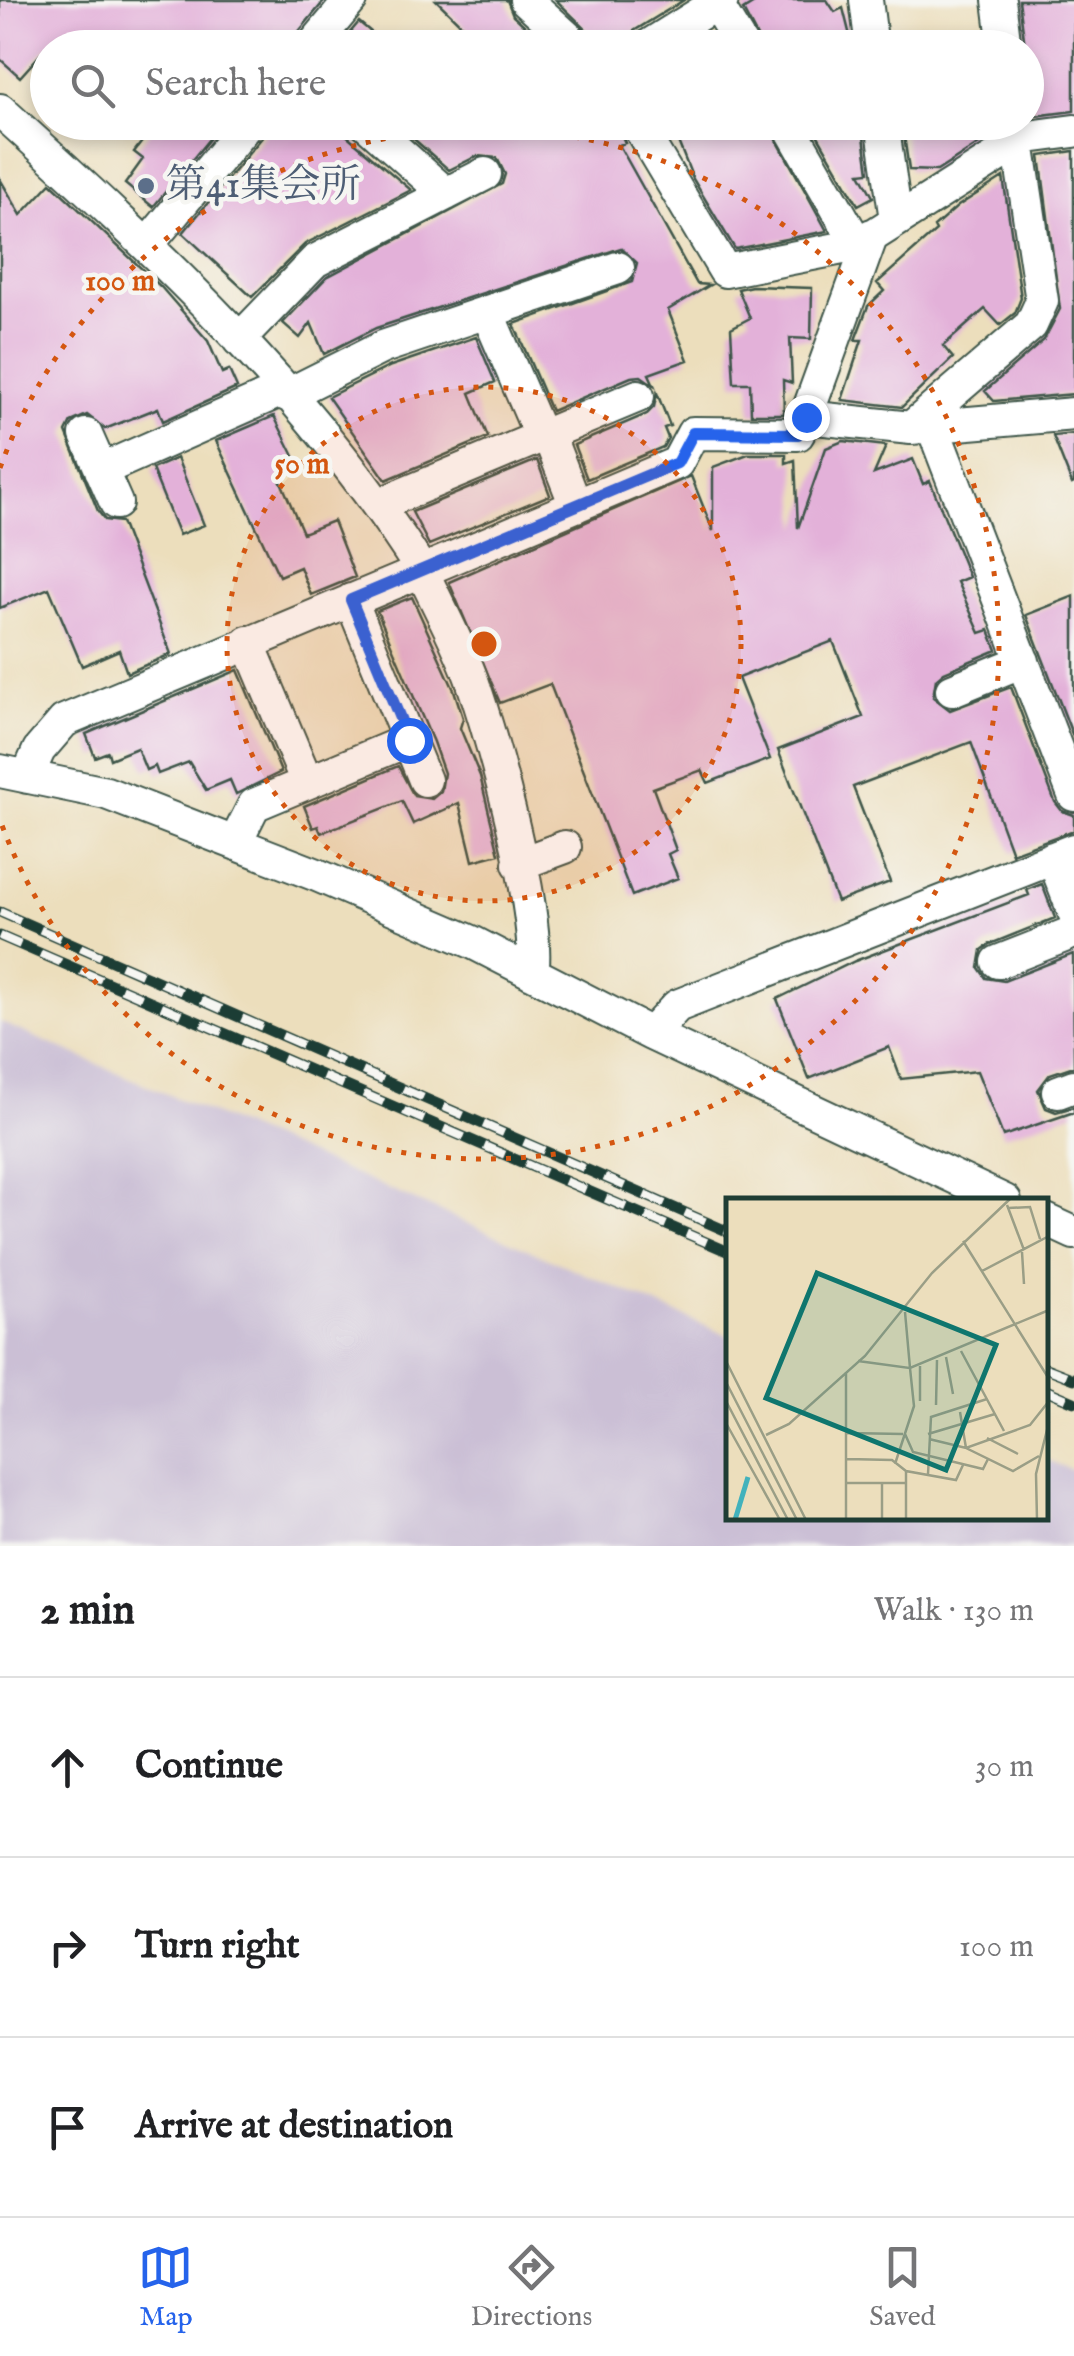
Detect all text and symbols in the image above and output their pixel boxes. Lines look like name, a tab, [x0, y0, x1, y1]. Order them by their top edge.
search box	[30, 30, 1044, 140]
icon: search	[65, 58, 120, 113]
text: Search here	[145, 61, 326, 109]
place label: 第41集会所	[166, 161, 361, 212]
marker: 第41集会所	[135, 175, 157, 197]
text: 100 m	[85, 263, 155, 301]
route end	[784, 395, 830, 441]
text: 50 m	[274, 446, 330, 484]
centre of rings	[466, 626, 502, 662]
route start	[387, 718, 433, 764]
inset map	[726, 1198, 1049, 1521]
text: 2 min	[40, 1585, 135, 1638]
text: Walk · 130 m	[873, 1591, 1034, 1632]
icon: ahead	[40, 1740, 95, 1795]
text: Continue	[135, 1743, 283, 1791]
text: 30 m	[975, 1747, 1034, 1788]
icon: right	[40, 1920, 95, 1975]
text: Turn right	[135, 1923, 299, 1971]
text: 100 m	[959, 1927, 1034, 1968]
icon: arrive	[40, 2100, 95, 2155]
text: Arrive at destination	[135, 2103, 453, 2151]
tab: Map	[138, 2240, 193, 2335]
tab: Directions	[470, 2240, 592, 2335]
tab: Saved	[869, 2240, 936, 2335]

